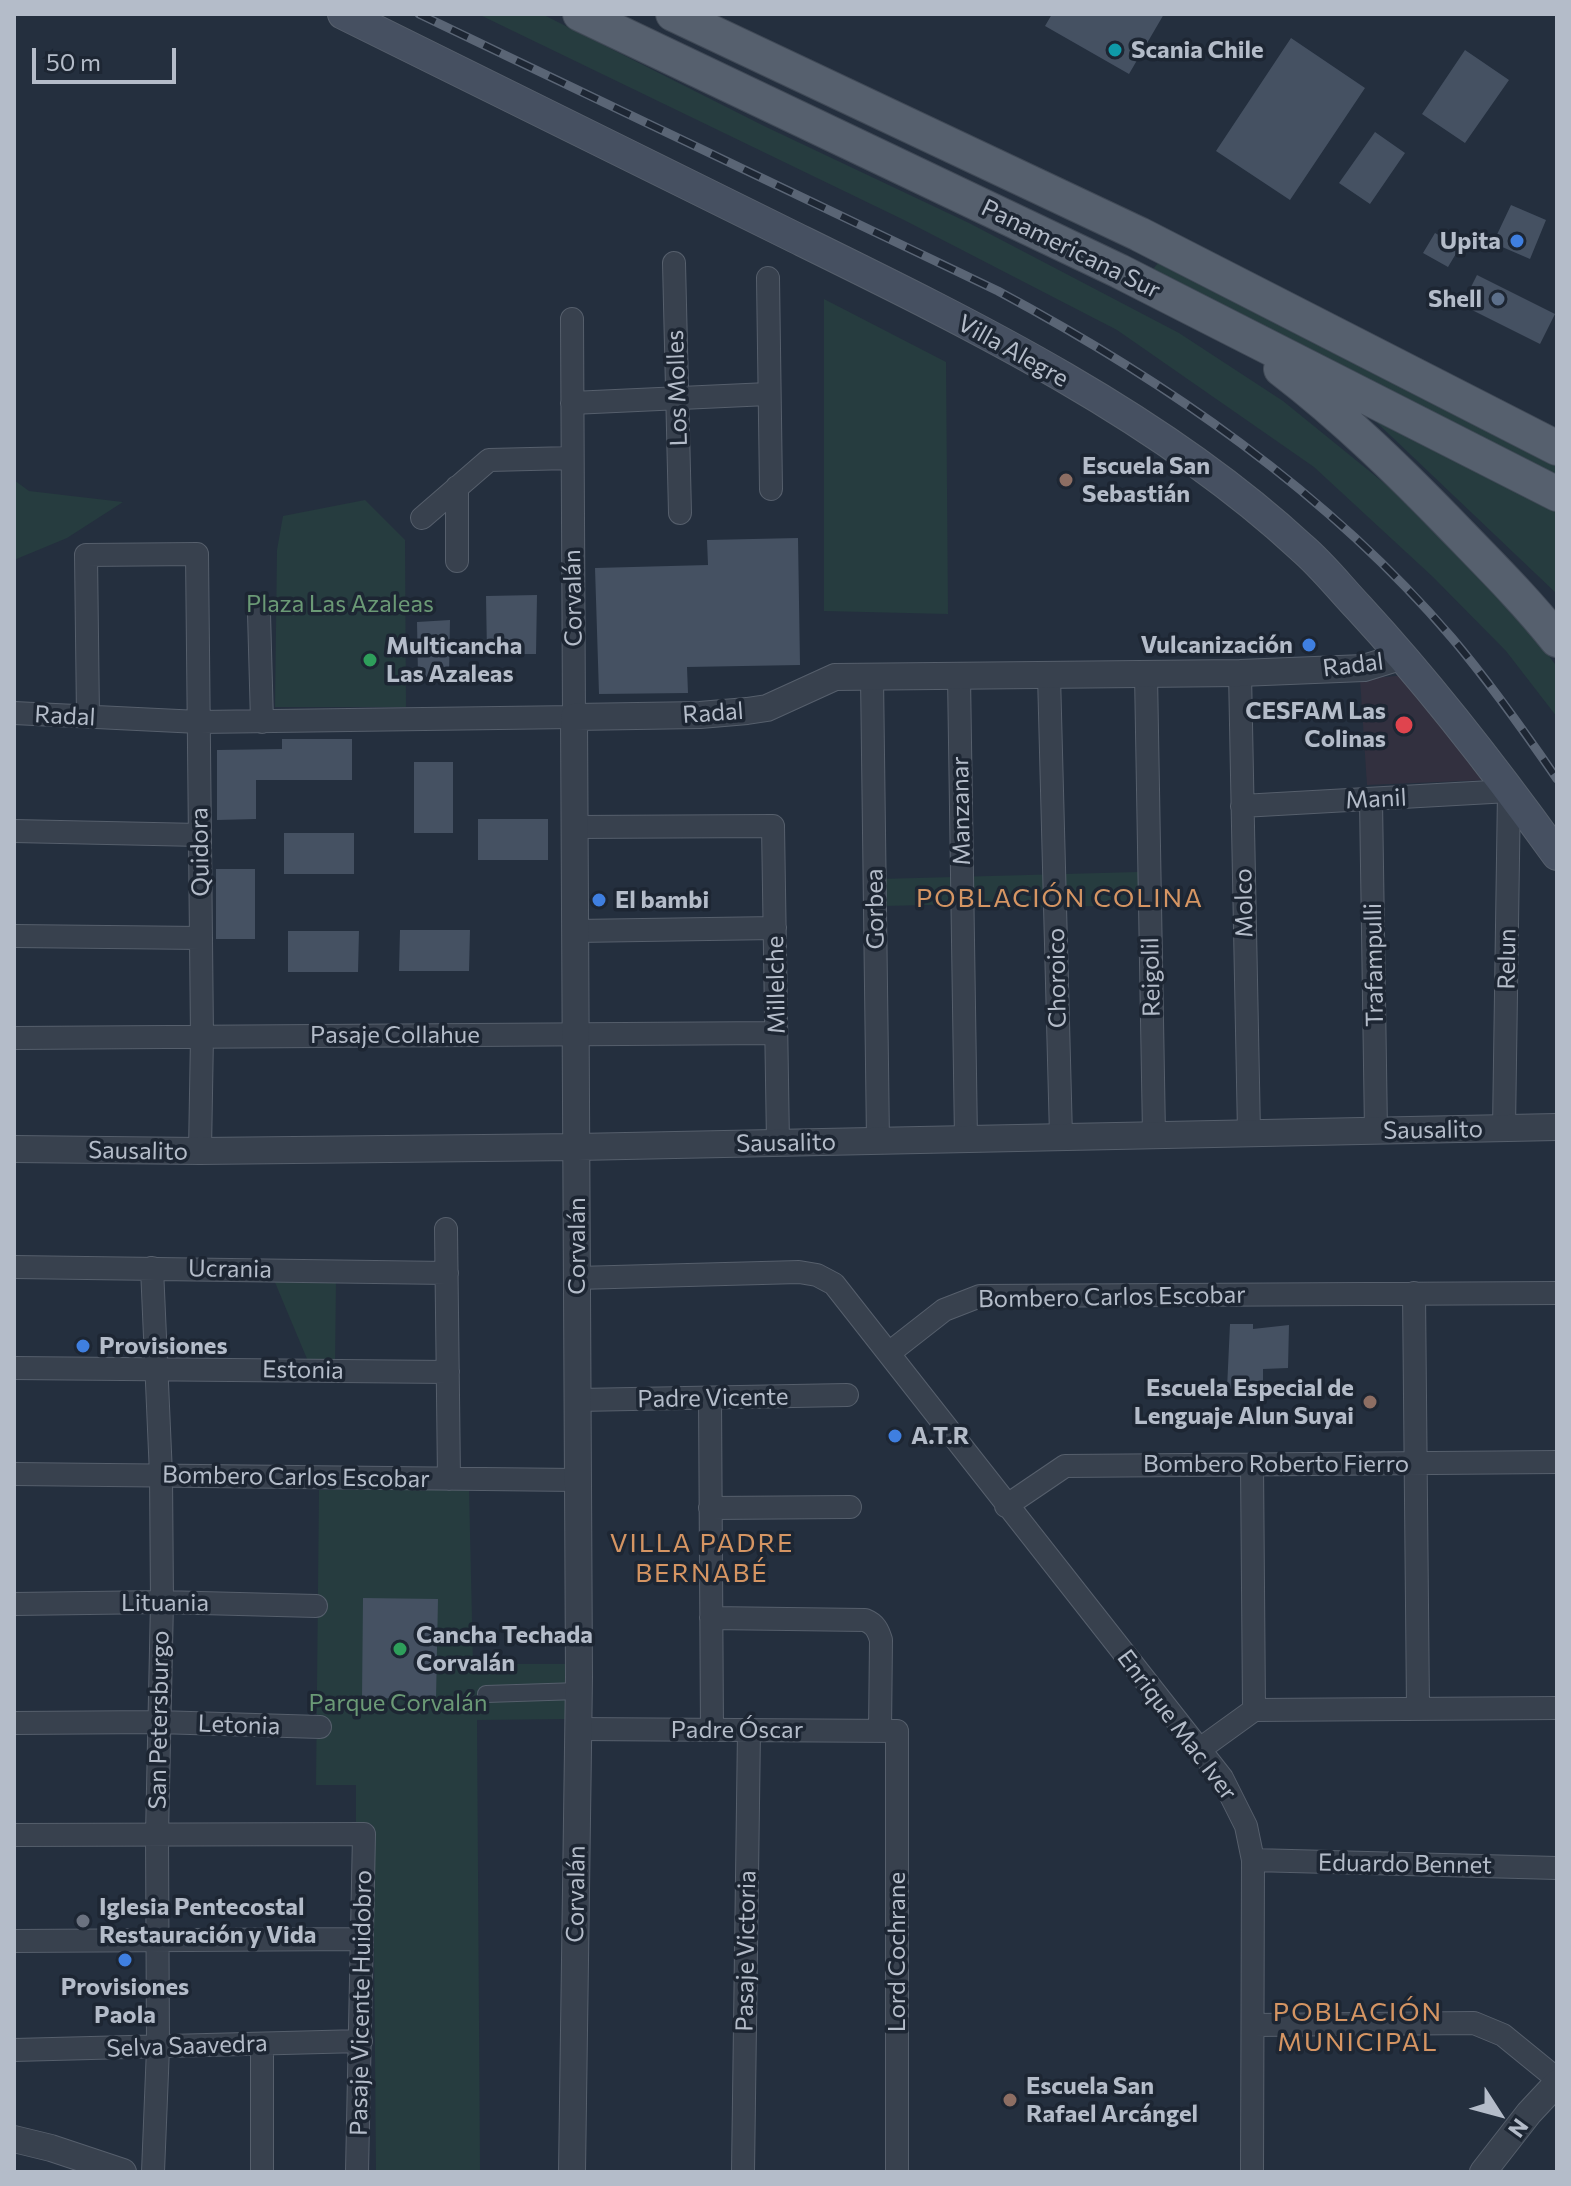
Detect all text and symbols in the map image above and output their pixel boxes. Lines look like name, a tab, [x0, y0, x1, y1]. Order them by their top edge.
scale bar	[36, 32, 180, 82]
place label: Scania Chile	[1131, 36, 1264, 64]
marker: Scania Chile	[1106, 41, 1124, 59]
text: 50 m	[46, 47, 101, 76]
street label: Panamericana Sur	[977, 193, 1165, 305]
place label: Upita	[1440, 227, 1501, 255]
marker: Upita	[1508, 232, 1526, 250]
place label: Shell	[1428, 285, 1482, 313]
marker: Shell	[1489, 290, 1507, 308]
street label: Villa Alegre	[953, 309, 1073, 393]
street label: Los Molles	[661, 329, 693, 447]
place label: Escuela San Sebastián	[1082, 452, 1210, 508]
marker: Escuela San Sebastián	[1057, 471, 1075, 489]
street label: Corvalán	[558, 549, 588, 647]
park label: Plaza Las Azaleas	[246, 590, 434, 618]
place label: Vulcanización	[1141, 631, 1293, 659]
place label: Multicancha Las Azaleas	[386, 632, 522, 688]
marker: Vulcanización	[1300, 636, 1318, 654]
street label: Radal	[1321, 647, 1385, 683]
marker: Multicancha Las Azaleas	[361, 651, 379, 669]
street label: Radal	[682, 697, 744, 729]
place label: CESFAM Las Colinas	[1245, 697, 1386, 753]
street label: Radal	[34, 700, 96, 732]
marker: CESFAM Las Colinas	[1393, 714, 1415, 736]
street label: Manzanar	[946, 756, 976, 866]
street label: Manil	[1345, 783, 1407, 815]
street label: Quidora	[185, 807, 215, 897]
street label: Gorbea	[860, 868, 890, 950]
street label: Molco	[1229, 868, 1259, 938]
district label: POBLACIÓN COLINA	[916, 882, 1204, 914]
place label: El bambi	[615, 886, 709, 914]
marker: El bambi	[590, 891, 608, 909]
street label: Trafampulli	[1359, 903, 1389, 1027]
street label: Choroico	[1042, 928, 1072, 1028]
street label: Relun	[1492, 928, 1522, 990]
street label: Millelche	[761, 936, 791, 1034]
street label: Reigolil	[1136, 937, 1166, 1017]
street label: Pasaje Collahue	[310, 1021, 480, 1049]
street label: Sausalito	[1383, 1115, 1483, 1145]
street label: Sausalito	[736, 1128, 836, 1158]
street label: Sausalito	[88, 1136, 188, 1166]
street label: Corvalán	[563, 1197, 591, 1295]
street label: Ucrania	[188, 1254, 272, 1284]
street label: Bombero Carlos Escobar	[978, 1280, 1246, 1314]
place label: Provisiones	[99, 1332, 228, 1360]
marker: Provisiones	[74, 1337, 92, 1355]
street label: Estonia	[262, 1355, 344, 1385]
place label: Escuela Especial de Lenguaje Alun Suyai	[1134, 1374, 1354, 1430]
street label: Padre Vicente	[637, 1382, 789, 1414]
marker: Escuela Especial de Lenguaje Alun Suyai	[1361, 1393, 1379, 1411]
place label: A.T.R	[911, 1422, 969, 1450]
marker: A.T.R	[886, 1427, 904, 1445]
street label: Bombero Roberto Fierro	[1143, 1450, 1409, 1478]
street label: Bombero Carlos Escobar	[162, 1460, 430, 1494]
district label: VILLA PADRE BERNABÉ	[610, 1527, 794, 1588]
street label: Lituania	[121, 1589, 209, 1617]
place label: Cancha Techada Corvalán	[416, 1621, 593, 1677]
street label: San Petersburgo	[143, 1630, 175, 1810]
marker: Cancha Techada Corvalán	[391, 1640, 409, 1658]
street label: Enrique Mac Iver	[1111, 1644, 1243, 1806]
park label: Parque Corvalán	[309, 1689, 487, 1717]
street label: Letonia	[197, 1709, 281, 1741]
street label: Padre Óscar	[671, 1716, 803, 1744]
street label: Corvalán	[561, 1845, 591, 1943]
street label: Eduardo Bennet	[1318, 1848, 1492, 1880]
street label: Pasaje Vicente Huidobro	[344, 1870, 378, 2136]
street label: Pasaje Victoria	[730, 1870, 762, 2032]
street label: Lord Cochrane	[883, 1872, 911, 2032]
place label: Iglesia Pentecostal Restauración y Vida	[99, 1893, 316, 1949]
marker: Iglesia Pentecostal Restauración y Vida	[74, 1912, 92, 1930]
marker: Provisiones Paola	[116, 1951, 134, 1969]
place label: Provisiones Paola	[61, 1973, 189, 2029]
district label: POBLACIÓN MUNICIPAL	[1273, 1996, 1443, 2058]
street label: Selva Saavedra	[106, 2029, 268, 2063]
place label: Escuela San Rafael Arcángel	[1026, 2072, 1198, 2128]
north arrow	[1459, 2074, 1539, 2154]
marker: Escuela San Rafael Arcángel	[1001, 2091, 1019, 2109]
text: N	[1503, 2114, 1535, 2143]

